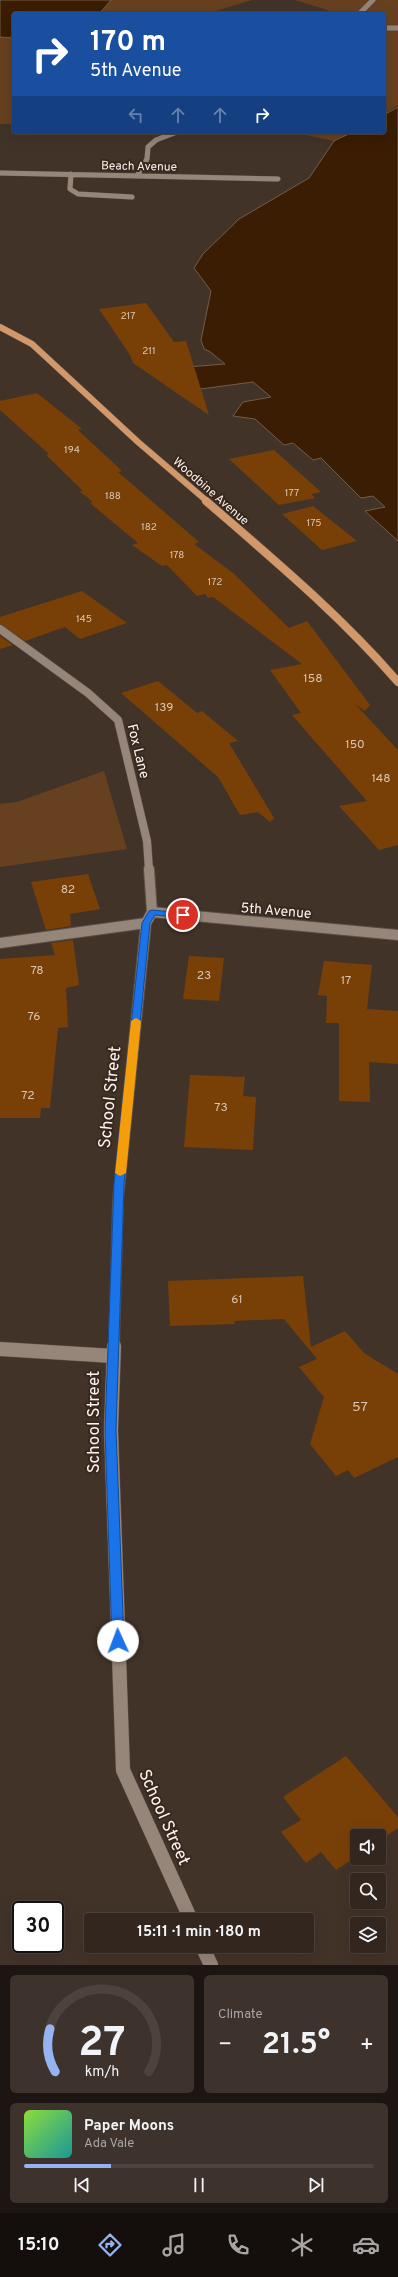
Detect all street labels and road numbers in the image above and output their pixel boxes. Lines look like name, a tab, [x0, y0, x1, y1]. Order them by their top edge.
street label: Beach Avenue	[101, 158, 177, 176]
street label: Woodbine Avenue	[169, 454, 252, 529]
street label: Fox Lane	[123, 722, 153, 780]
street label: 5th Avenue	[240, 900, 312, 923]
street label: School Street	[95, 1045, 127, 1149]
street label: School Street	[84, 1371, 106, 1473]
street label: School Street	[132, 1766, 194, 1869]

